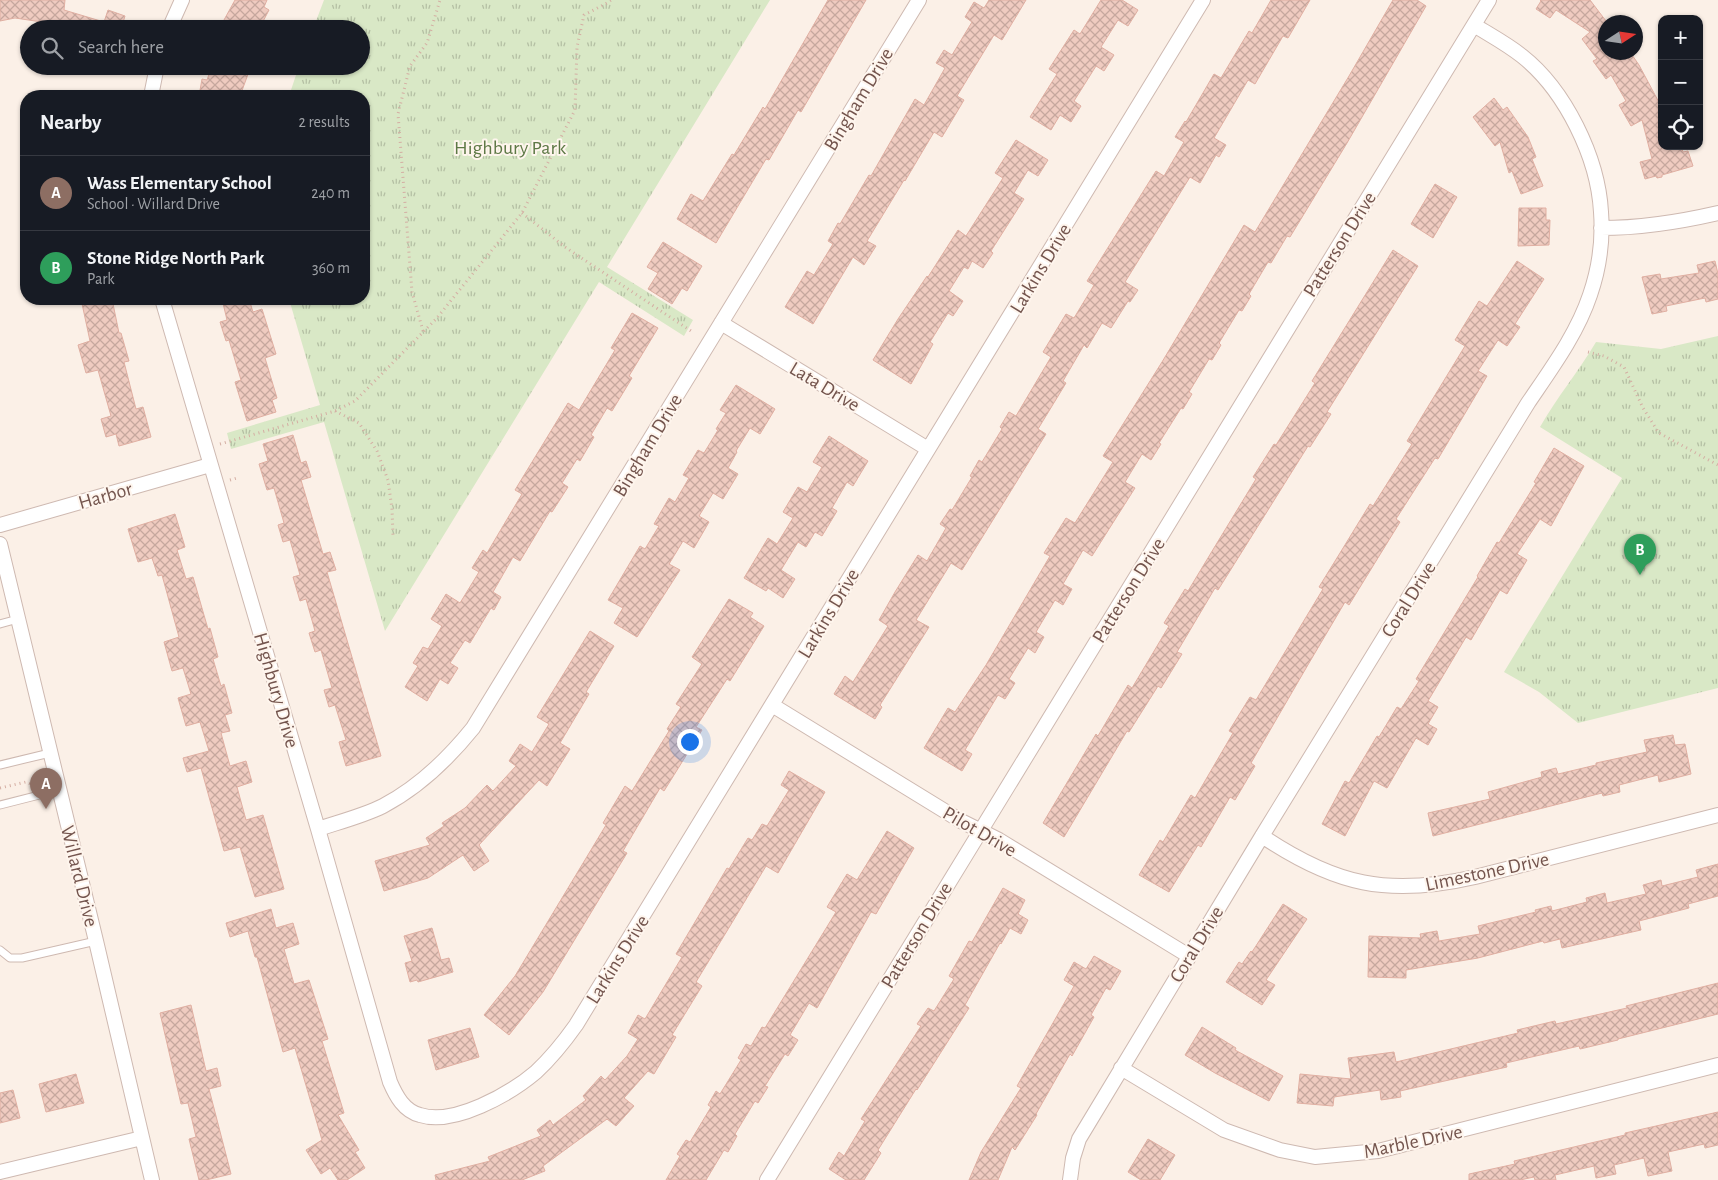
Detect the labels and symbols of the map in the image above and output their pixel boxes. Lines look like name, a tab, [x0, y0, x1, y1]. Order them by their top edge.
north arrow	[1598, 15, 1643, 60]
street label: Bingham Drive	[820, 45, 897, 154]
park label: Highbury Park	[454, 138, 566, 158]
street label: Patterson Drive	[1300, 189, 1380, 301]
street label: Larkins Drive	[1006, 220, 1075, 317]
street label: Lata Drive	[786, 358, 863, 416]
street label: Bingham Drive	[609, 391, 686, 500]
street label: Harbor	[76, 479, 135, 513]
pin: B	[1624, 534, 1656, 575]
street label: Patterson Drive	[1089, 535, 1169, 647]
street label: Coral Drive	[1378, 558, 1440, 641]
street label: Larkins Drive	[794, 565, 863, 662]
street label: Highbury Drive	[250, 630, 302, 750]
your location	[677, 729, 703, 755]
pin: A	[30, 768, 62, 809]
street label: Pilot Drive	[939, 803, 1020, 861]
street label: Willard Drive	[57, 824, 101, 929]
street label: Limestone Drive	[1424, 849, 1551, 895]
street label: Patterson Drive	[878, 879, 956, 992]
street label: Coral Drive	[1166, 903, 1227, 986]
street label: Larkins Drive	[583, 912, 653, 1007]
street label: Marble Drive	[1362, 1122, 1464, 1162]

